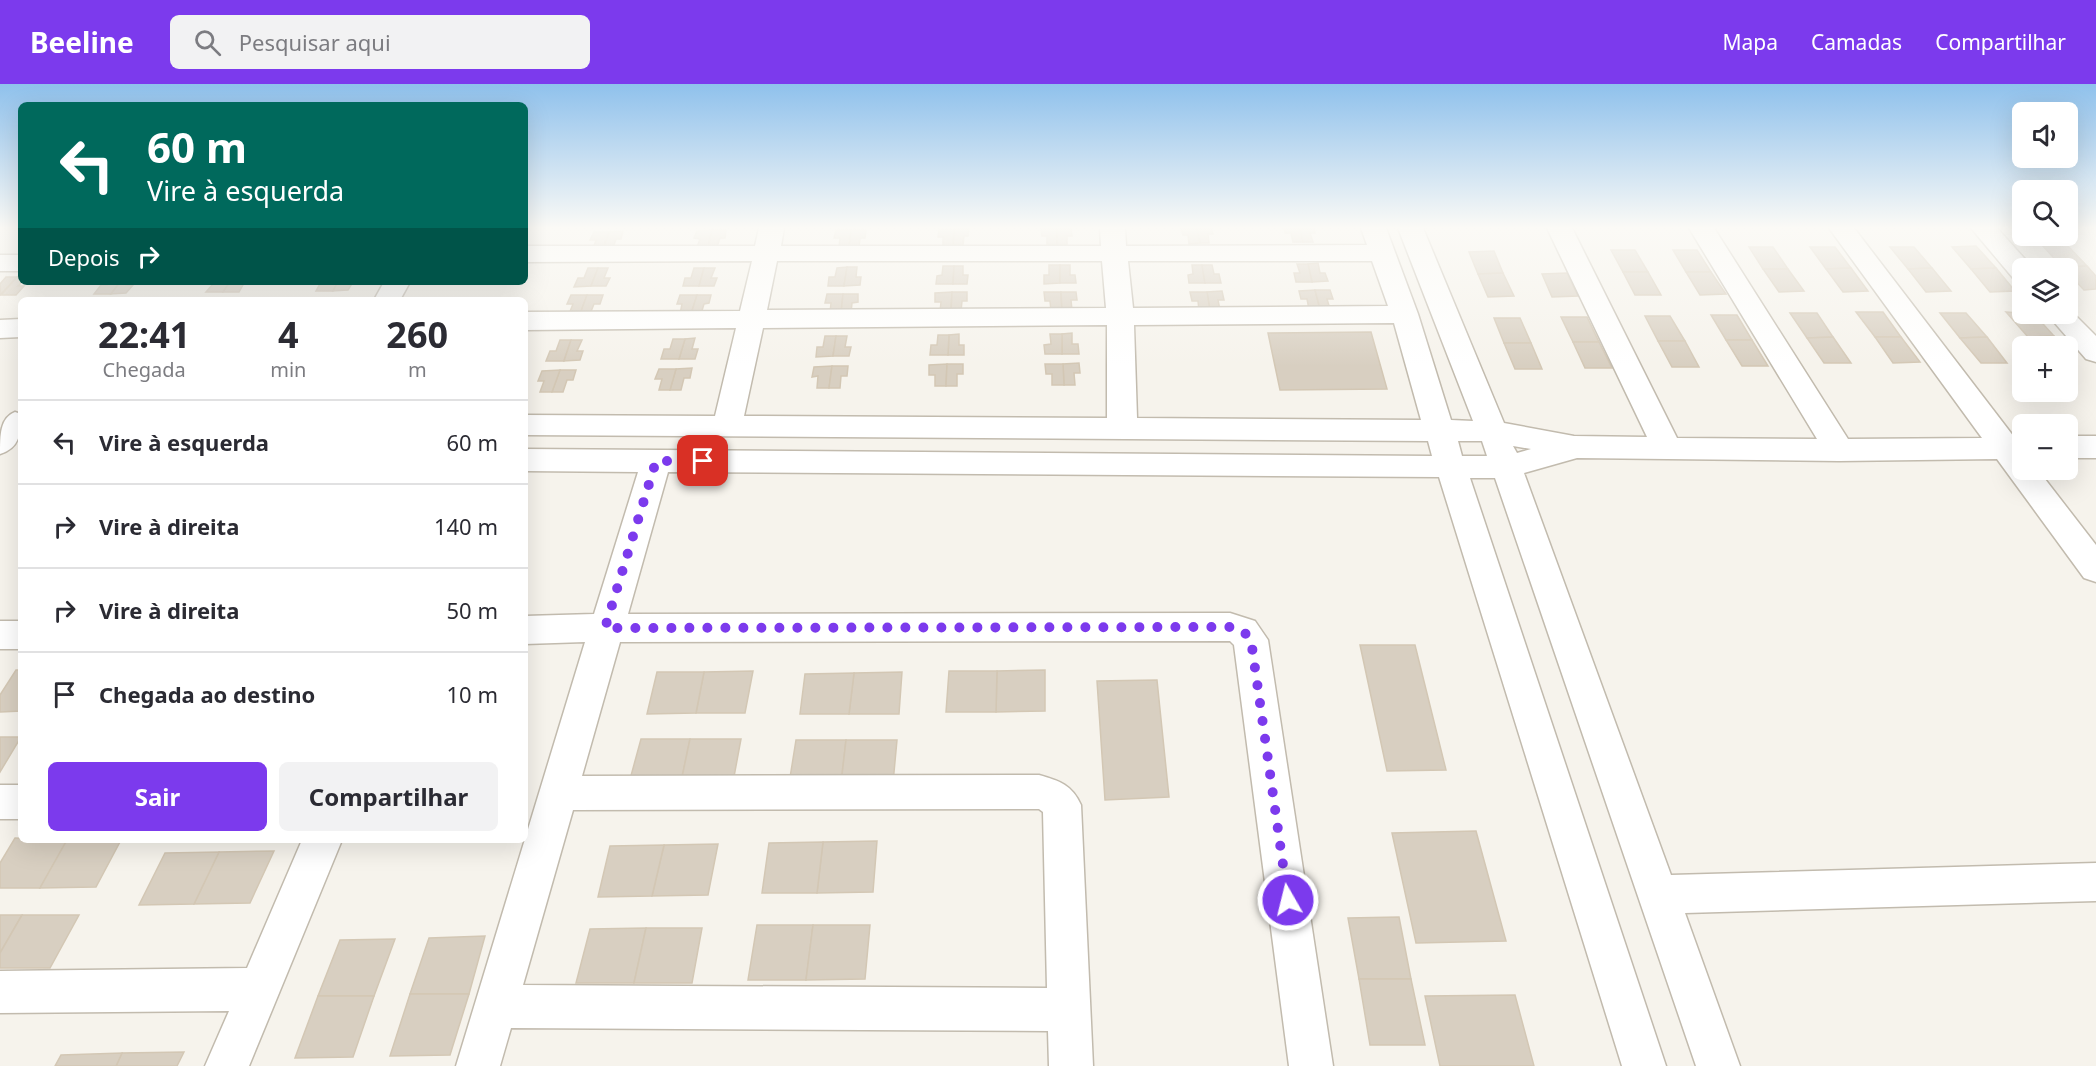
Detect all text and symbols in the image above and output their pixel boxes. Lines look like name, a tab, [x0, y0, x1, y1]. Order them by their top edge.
search box	[170, 15, 590, 69]
text: Beeline	[30, 23, 134, 61]
icon: search	[191, 26, 224, 59]
text: Pesquisar aqui	[239, 27, 391, 57]
text: Mapa	[1722, 28, 1778, 56]
text: Camadas	[1811, 28, 1902, 56]
text: Compartilhar	[1935, 28, 2066, 56]
map controls	[2012, 102, 2078, 480]
button: sound	[2012, 102, 2078, 168]
text: 60 m	[147, 118, 247, 175]
icon: left	[48, 126, 126, 204]
text: Vire à esquerda	[147, 172, 344, 209]
button: search	[2012, 180, 2078, 246]
icon: right	[132, 240, 165, 273]
text: Depois	[48, 242, 120, 272]
button: layers	[2012, 258, 2078, 324]
text: 22:41	[98, 310, 190, 359]
text: 4	[278, 310, 299, 359]
text: 260	[386, 310, 448, 359]
button: +	[2012, 336, 2078, 402]
text: Chegada	[102, 356, 186, 383]
text: min	[270, 356, 306, 383]
text: m	[408, 356, 427, 383]
button: −	[2012, 414, 2078, 480]
icon: left	[48, 426, 81, 459]
text: Vire à esquerda	[99, 427, 269, 457]
text: 60 m	[447, 427, 498, 457]
pin	[677, 435, 728, 486]
icon: arrive	[686, 444, 719, 477]
icon: right	[48, 510, 81, 543]
text: Vire à direita	[99, 511, 239, 541]
text: 140 m	[434, 511, 498, 541]
icon: right	[48, 594, 81, 627]
text: Vire à direita	[99, 595, 239, 625]
text: 50 m	[447, 595, 498, 625]
icon: arrive	[48, 678, 81, 711]
text: Chegada ao destino	[99, 679, 315, 709]
text: 10 m	[447, 679, 498, 709]
button: Sair	[48, 762, 267, 831]
button: Compartilhar	[279, 762, 498, 831]
position arrow	[1256, 868, 1320, 932]

